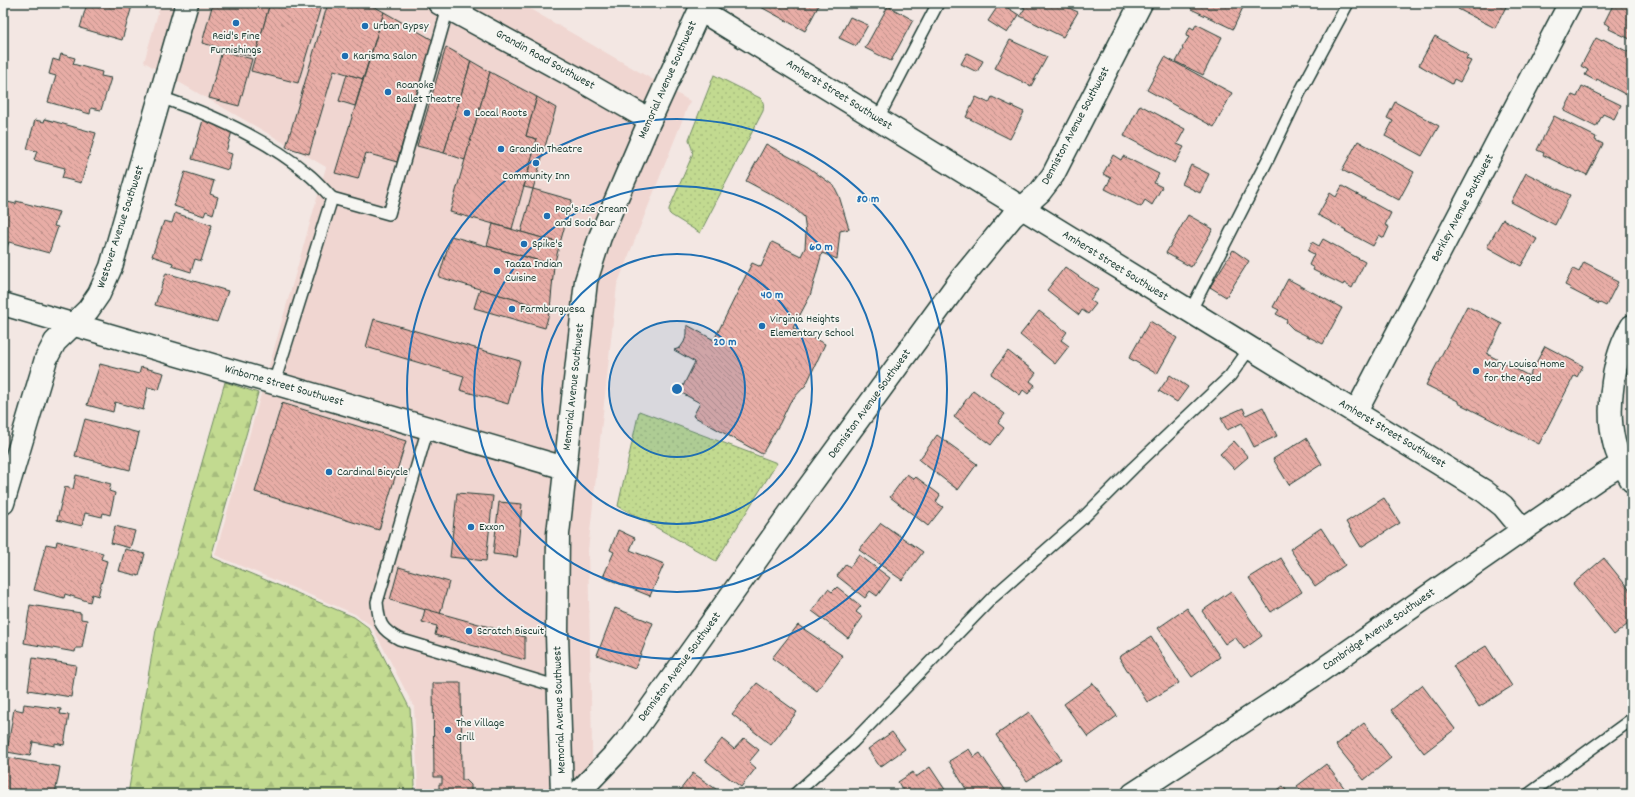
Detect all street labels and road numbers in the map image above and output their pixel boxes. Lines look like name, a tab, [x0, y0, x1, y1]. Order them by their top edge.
street label: Memorial Avenue Southwest	[634, 18, 702, 142]
street label: Grandin Road Southwest	[492, 26, 598, 95]
street label: Amherst Street Southwest	[783, 55, 896, 135]
street label: Denniston Avenue Southwest	[1038, 63, 1115, 188]
street label: Berkley Avenue Southwest	[1427, 151, 1499, 265]
street label: Westover Avenue Southwest	[93, 163, 149, 291]
street label: Amherst Street Southwest	[1059, 226, 1172, 306]
street label: Memorial Avenue Southwest	[559, 322, 589, 451]
street label: Denniston Avenue Southwest	[824, 345, 916, 462]
street label: Winborne Street Southwest	[222, 361, 346, 411]
street label: Amherst Street Southwest	[1335, 395, 1449, 473]
street label: Cambridge Avenue Southwest	[1319, 584, 1439, 675]
street label: Denniston Avenue Southwest	[634, 608, 726, 725]
street label: Memorial Avenue Southwest	[549, 645, 571, 774]

